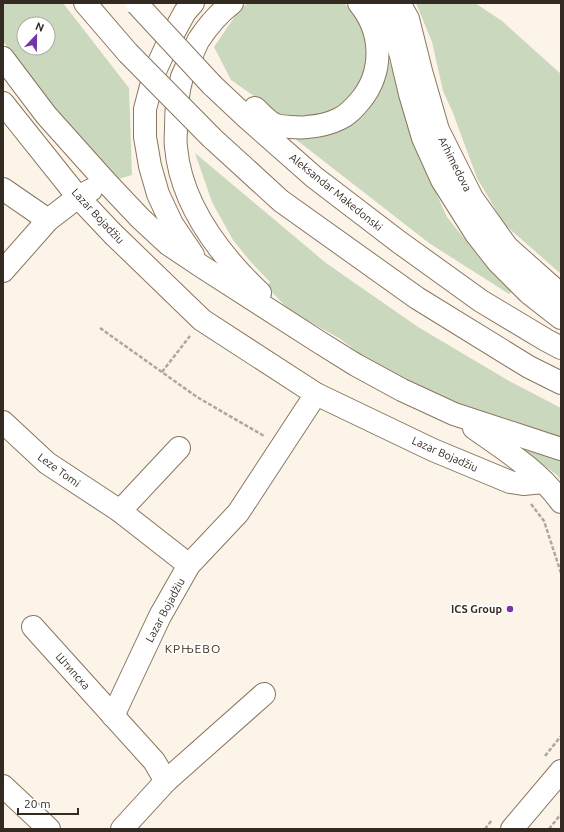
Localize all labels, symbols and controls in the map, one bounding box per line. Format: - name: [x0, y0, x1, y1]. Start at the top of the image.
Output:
- north arrow: [16, 16, 56, 56]
- text: N: [34, 20, 46, 34]
- street label: Arhimedova: [436, 135, 474, 193]
- street label: Aleksandar Makedonski: [287, 151, 385, 233]
- street label: Lazar Bojadžiu: [69, 186, 127, 246]
- street label: Lazar Bojadžiu: [410, 434, 480, 474]
- street label: Leze Tomi: [35, 451, 83, 489]
- street label: Lazar Bojadžiu: [143, 576, 187, 644]
- place label: ICS Group: [451, 603, 502, 615]
- marker: ICS Group: [505, 604, 515, 614]
- district label: КРЊЕВО: [165, 642, 221, 655]
- street label: Штипска: [54, 650, 92, 692]
- scale bar: [18, 790, 78, 816]
- text: 20 m: [24, 797, 51, 810]

